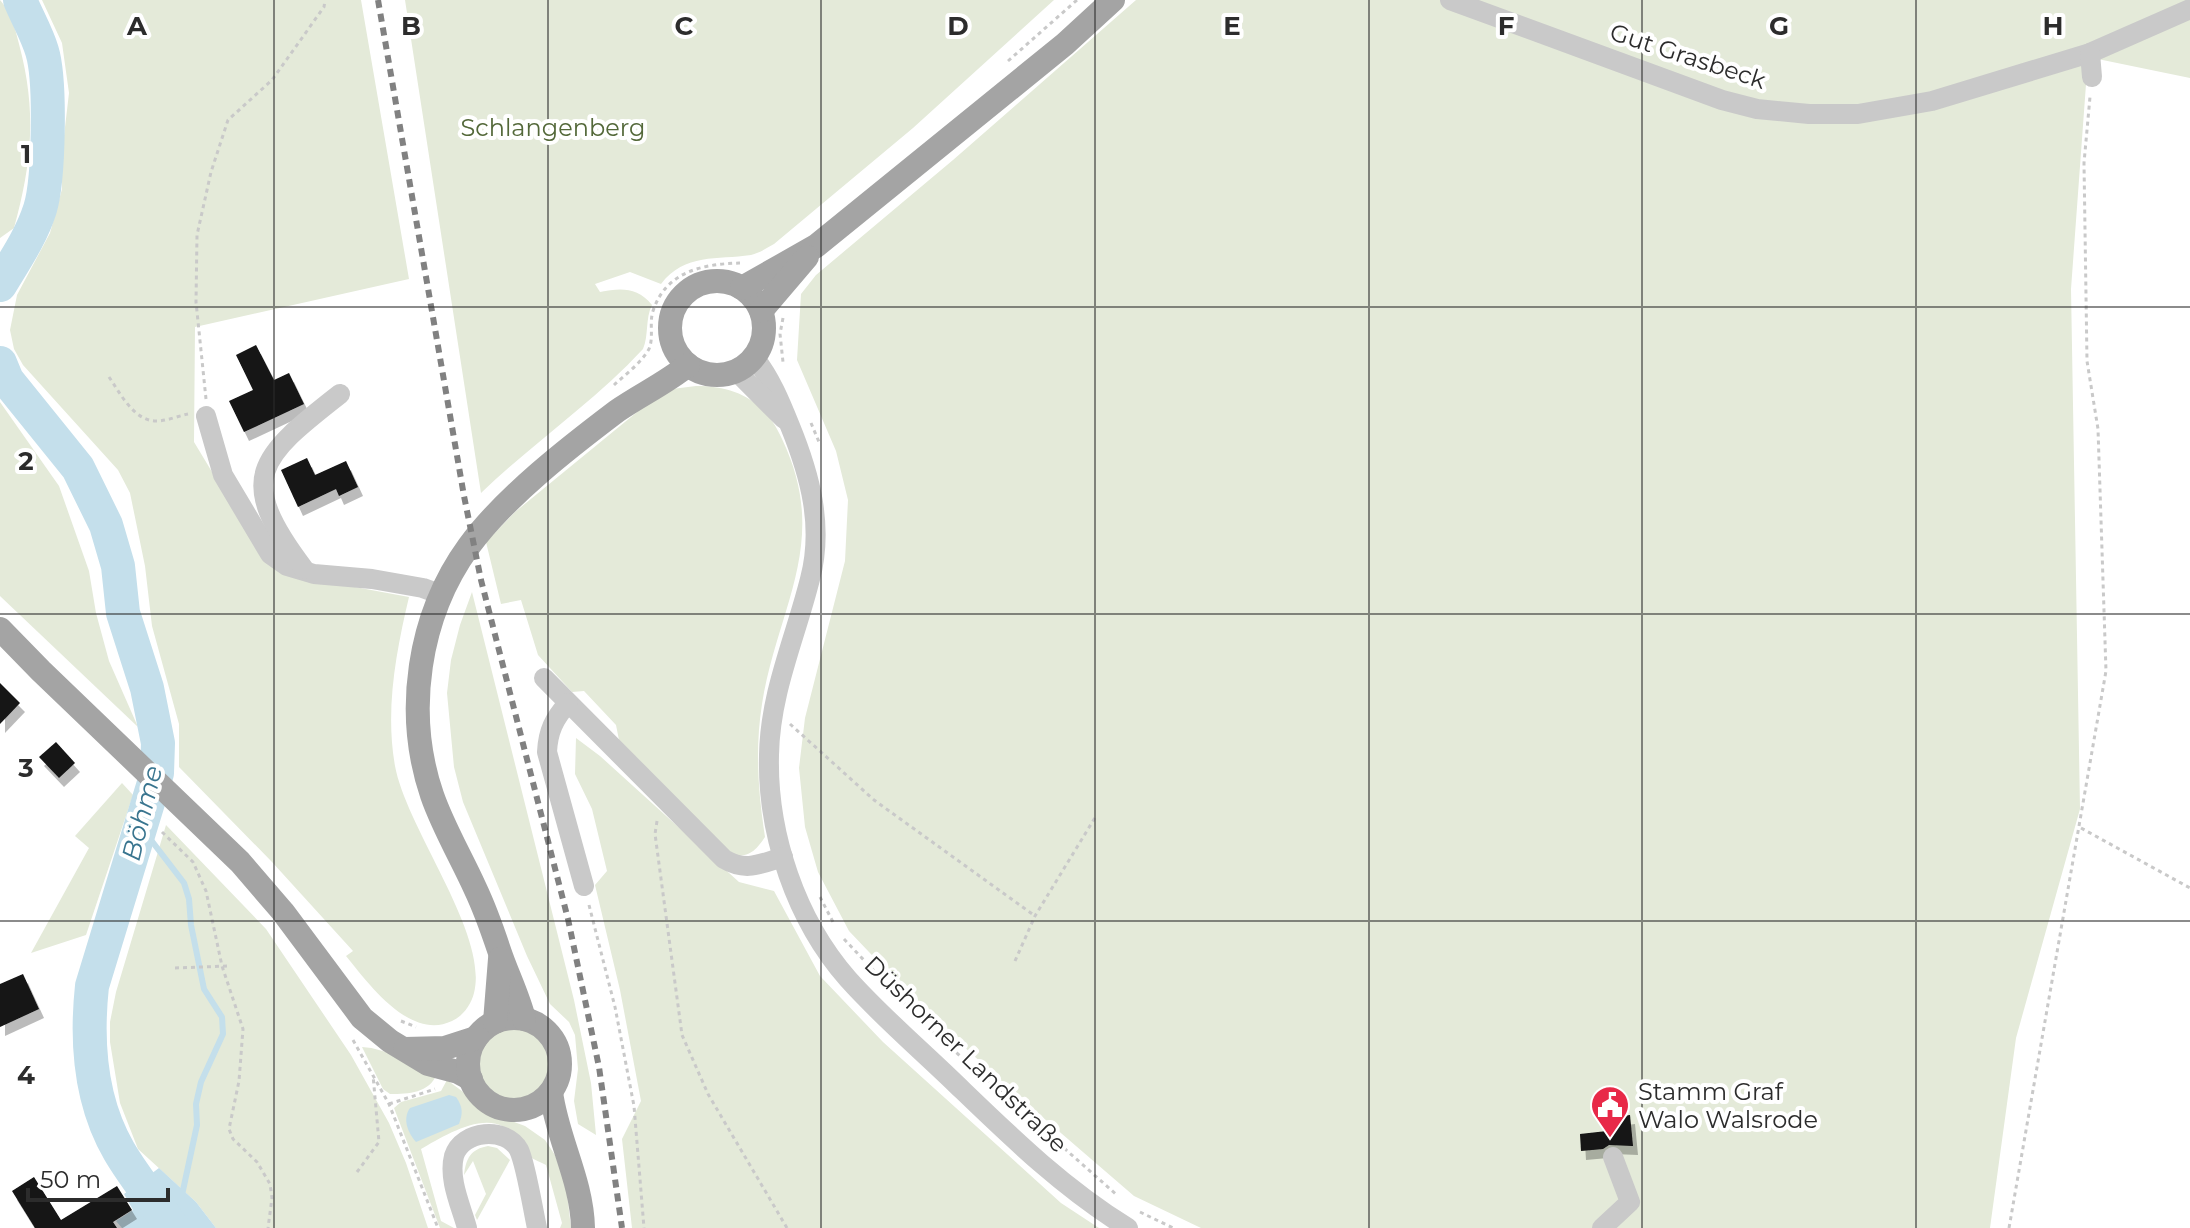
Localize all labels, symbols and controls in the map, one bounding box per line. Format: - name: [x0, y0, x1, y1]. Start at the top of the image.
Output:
- text: A: [126, 10, 148, 42]
- text: B: [401, 10, 421, 42]
- text: C: [675, 10, 694, 42]
- text: D: [947, 10, 969, 42]
- text: E: [1223, 10, 1241, 42]
- text: F: [1498, 10, 1514, 42]
- text: G: [1769, 10, 1789, 42]
- text: H: [2042, 10, 2064, 42]
- street label: Gut Grasbeck: [1606, 17, 1770, 95]
- park label: Schlangenberg: [461, 113, 645, 142]
- text: 1: [21, 138, 31, 170]
- text: 2: [18, 445, 34, 477]
- text: 3: [17, 752, 34, 784]
- water label: Böhme: [115, 762, 169, 864]
- street label: Düshorner Landstraße: [859, 950, 1073, 1158]
- text: 4: [17, 1059, 35, 1091]
- place label: Stamm Graf Walo Walsrode: [1638, 1077, 1818, 1134]
- public building icon: Stamm Graf Walo Walsrode: [1589, 1084, 1631, 1139]
- scale bar: [28, 1152, 168, 1202]
- text: 50 m: [40, 1165, 101, 1194]

